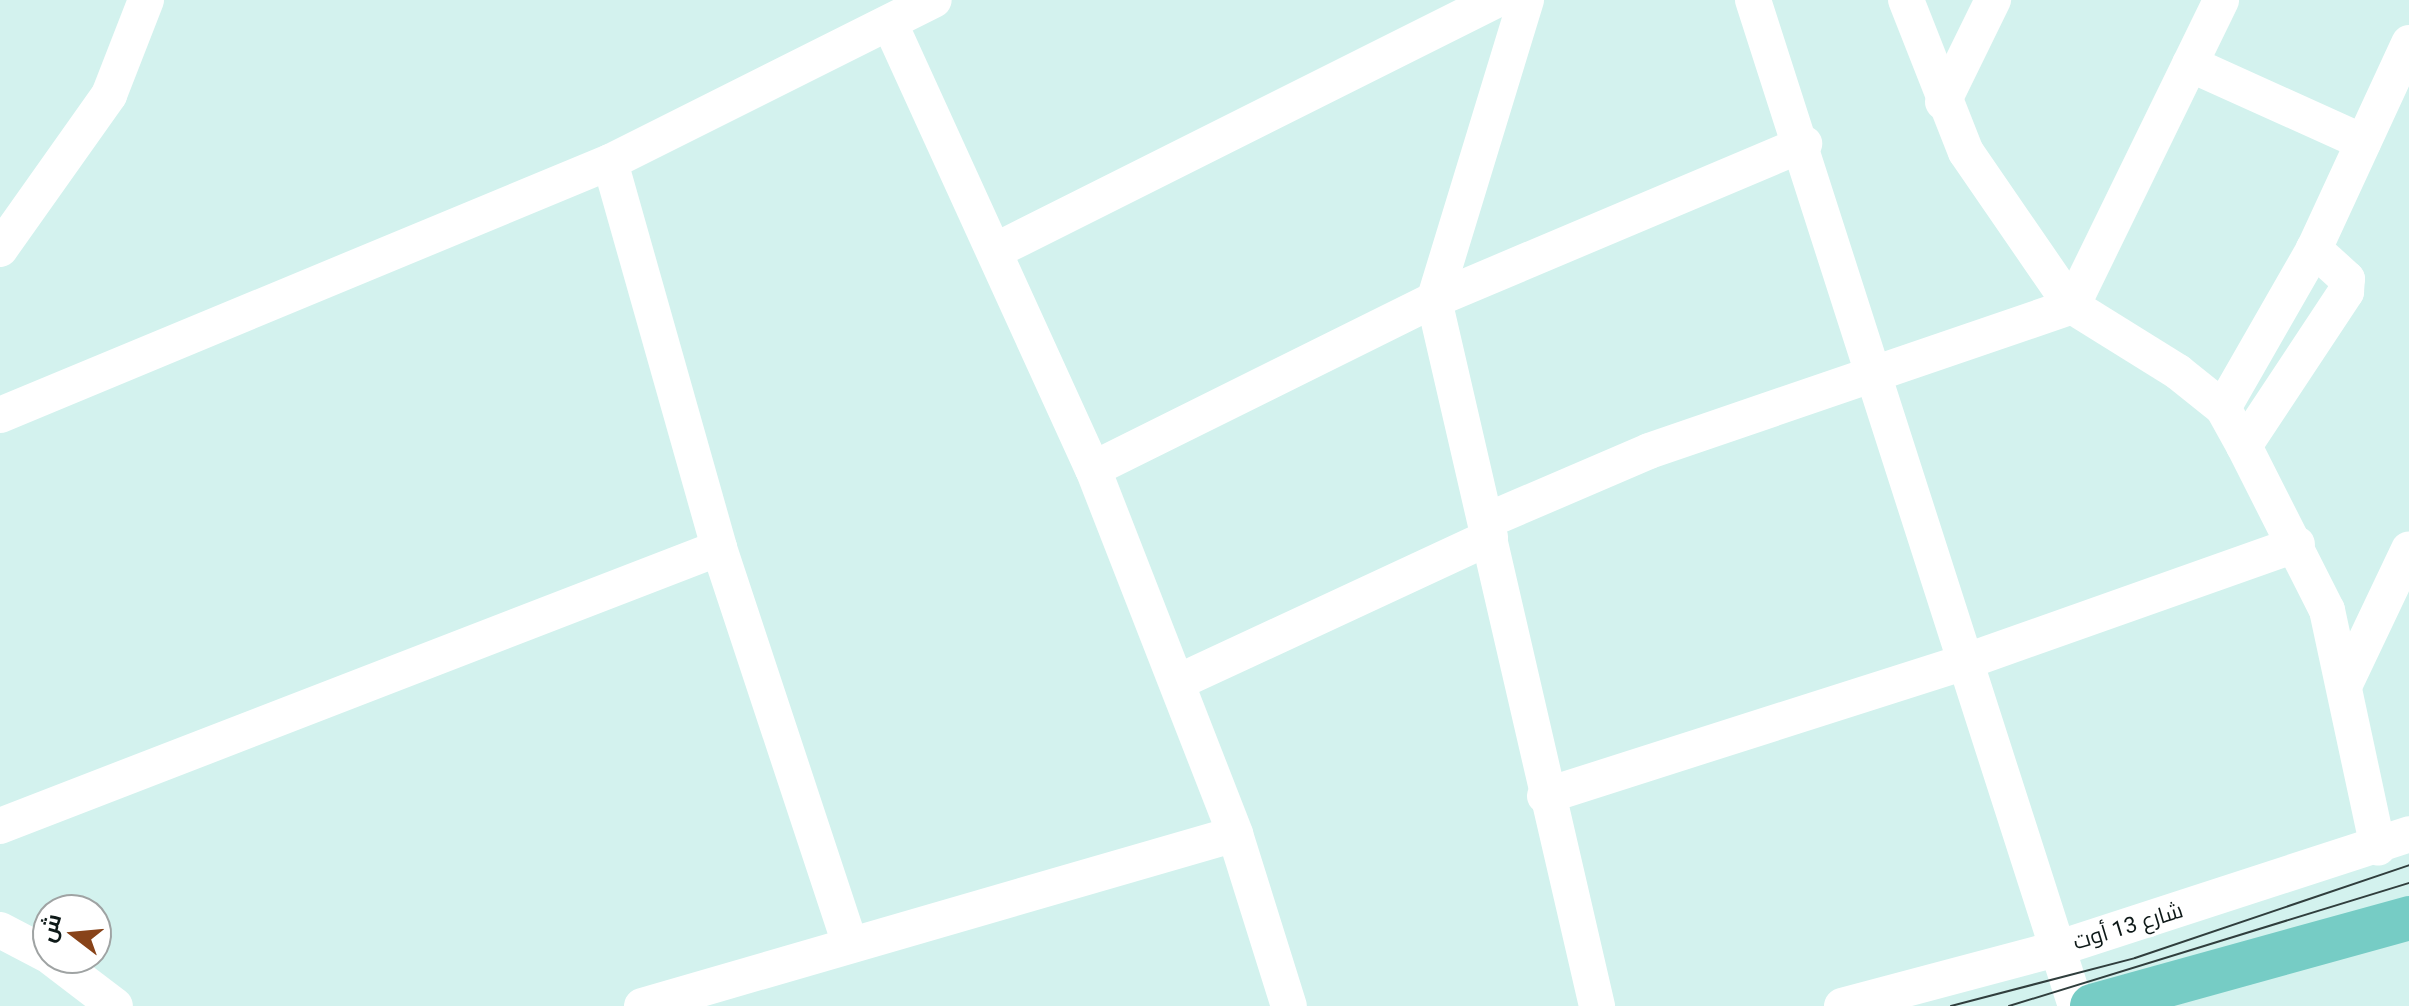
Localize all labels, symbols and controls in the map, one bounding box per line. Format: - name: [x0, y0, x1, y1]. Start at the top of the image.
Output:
- north arrow: [32, 894, 112, 974]
- street label: شارع 13 أوت: [2070, 897, 2186, 955]
- text: ش: [34, 911, 66, 945]

